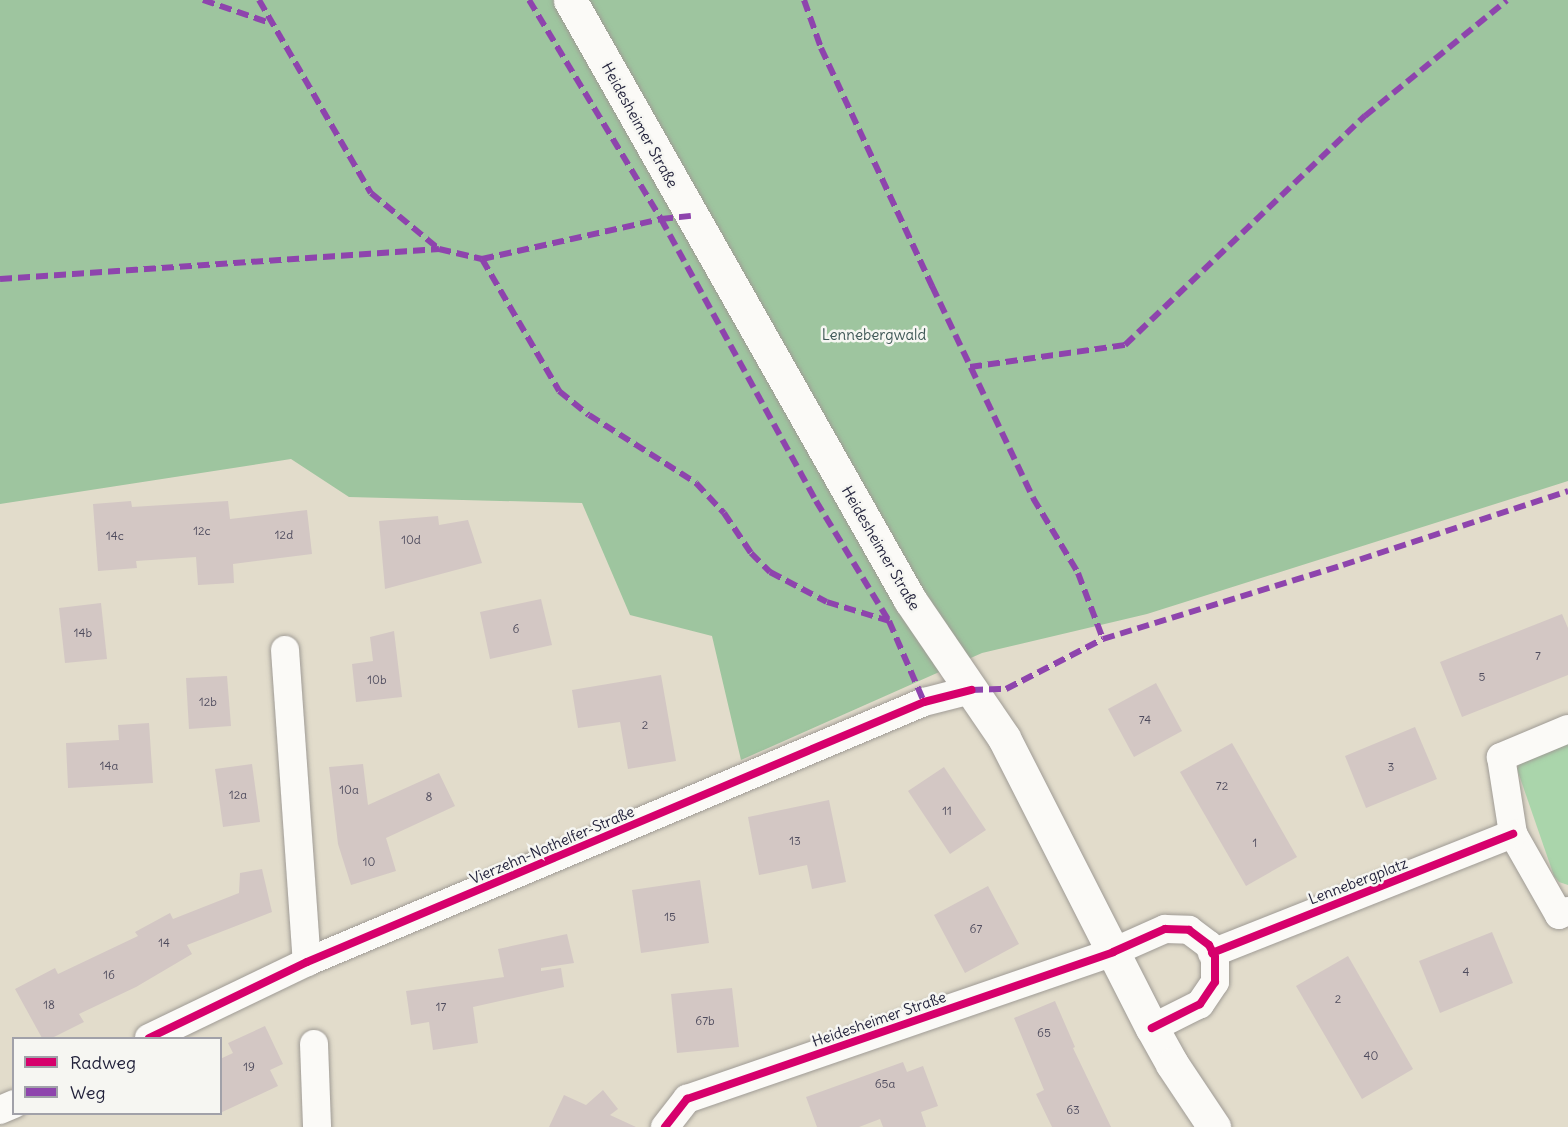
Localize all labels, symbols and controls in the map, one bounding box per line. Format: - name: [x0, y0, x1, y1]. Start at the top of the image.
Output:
- street label: Heidesheimer Straße: [598, 59, 682, 191]
- park label: Lennebergwald: [822, 326, 926, 344]
- street label: Heidesheimer Straße: [838, 483, 924, 613]
- house number: 12c: [193, 524, 211, 538]
- house number: 12d: [275, 528, 293, 542]
- house number: 14c: [106, 529, 124, 543]
- house number: 10d: [401, 533, 421, 547]
- house number: 6: [513, 622, 519, 636]
- house number: 14b: [74, 626, 92, 640]
- house number: 7: [1535, 649, 1541, 663]
- house number: 5: [1479, 670, 1485, 684]
- house number: 10b: [367, 673, 387, 687]
- house number: 12b: [199, 695, 217, 709]
- house number: 74: [1139, 713, 1151, 727]
- house number: 2: [642, 718, 648, 732]
- house number: 14a: [100, 759, 118, 773]
- house number: 3: [1388, 760, 1394, 774]
- house number: 72: [1216, 779, 1228, 793]
- house number: 10a: [339, 783, 359, 797]
- house number: 12a: [229, 788, 247, 802]
- house number: 8: [426, 790, 432, 804]
- street label: Vierzehn-Nothelfer-Straße: [467, 802, 637, 888]
- house number: 11: [942, 804, 952, 818]
- house number: 13: [789, 834, 801, 848]
- house number: 1: [1253, 836, 1257, 850]
- street label: Lennebergplatz: [1306, 854, 1410, 908]
- house number: 10: [363, 855, 375, 869]
- house number: 15: [664, 910, 676, 924]
- house number: 67: [970, 922, 982, 936]
- house number: 14: [158, 936, 170, 950]
- house number: 4: [1463, 965, 1469, 979]
- house number: 16: [103, 968, 115, 982]
- street label: Heidesheimer Straße: [810, 988, 948, 1050]
- house number: 2: [1335, 992, 1341, 1006]
- house number: 18: [43, 998, 55, 1012]
- house number: 17: [436, 1000, 446, 1014]
- house number: 67b: [695, 1014, 715, 1028]
- house number: 65: [1037, 1026, 1051, 1040]
- legend: [12, 1037, 222, 1115]
- house number: 40: [1364, 1049, 1378, 1063]
- text: Radweg: [70, 1051, 136, 1074]
- house number: 19: [243, 1060, 255, 1074]
- house number: 65a: [875, 1077, 895, 1091]
- text: Weg: [70, 1081, 105, 1104]
- house number: 63: [1066, 1103, 1080, 1117]

